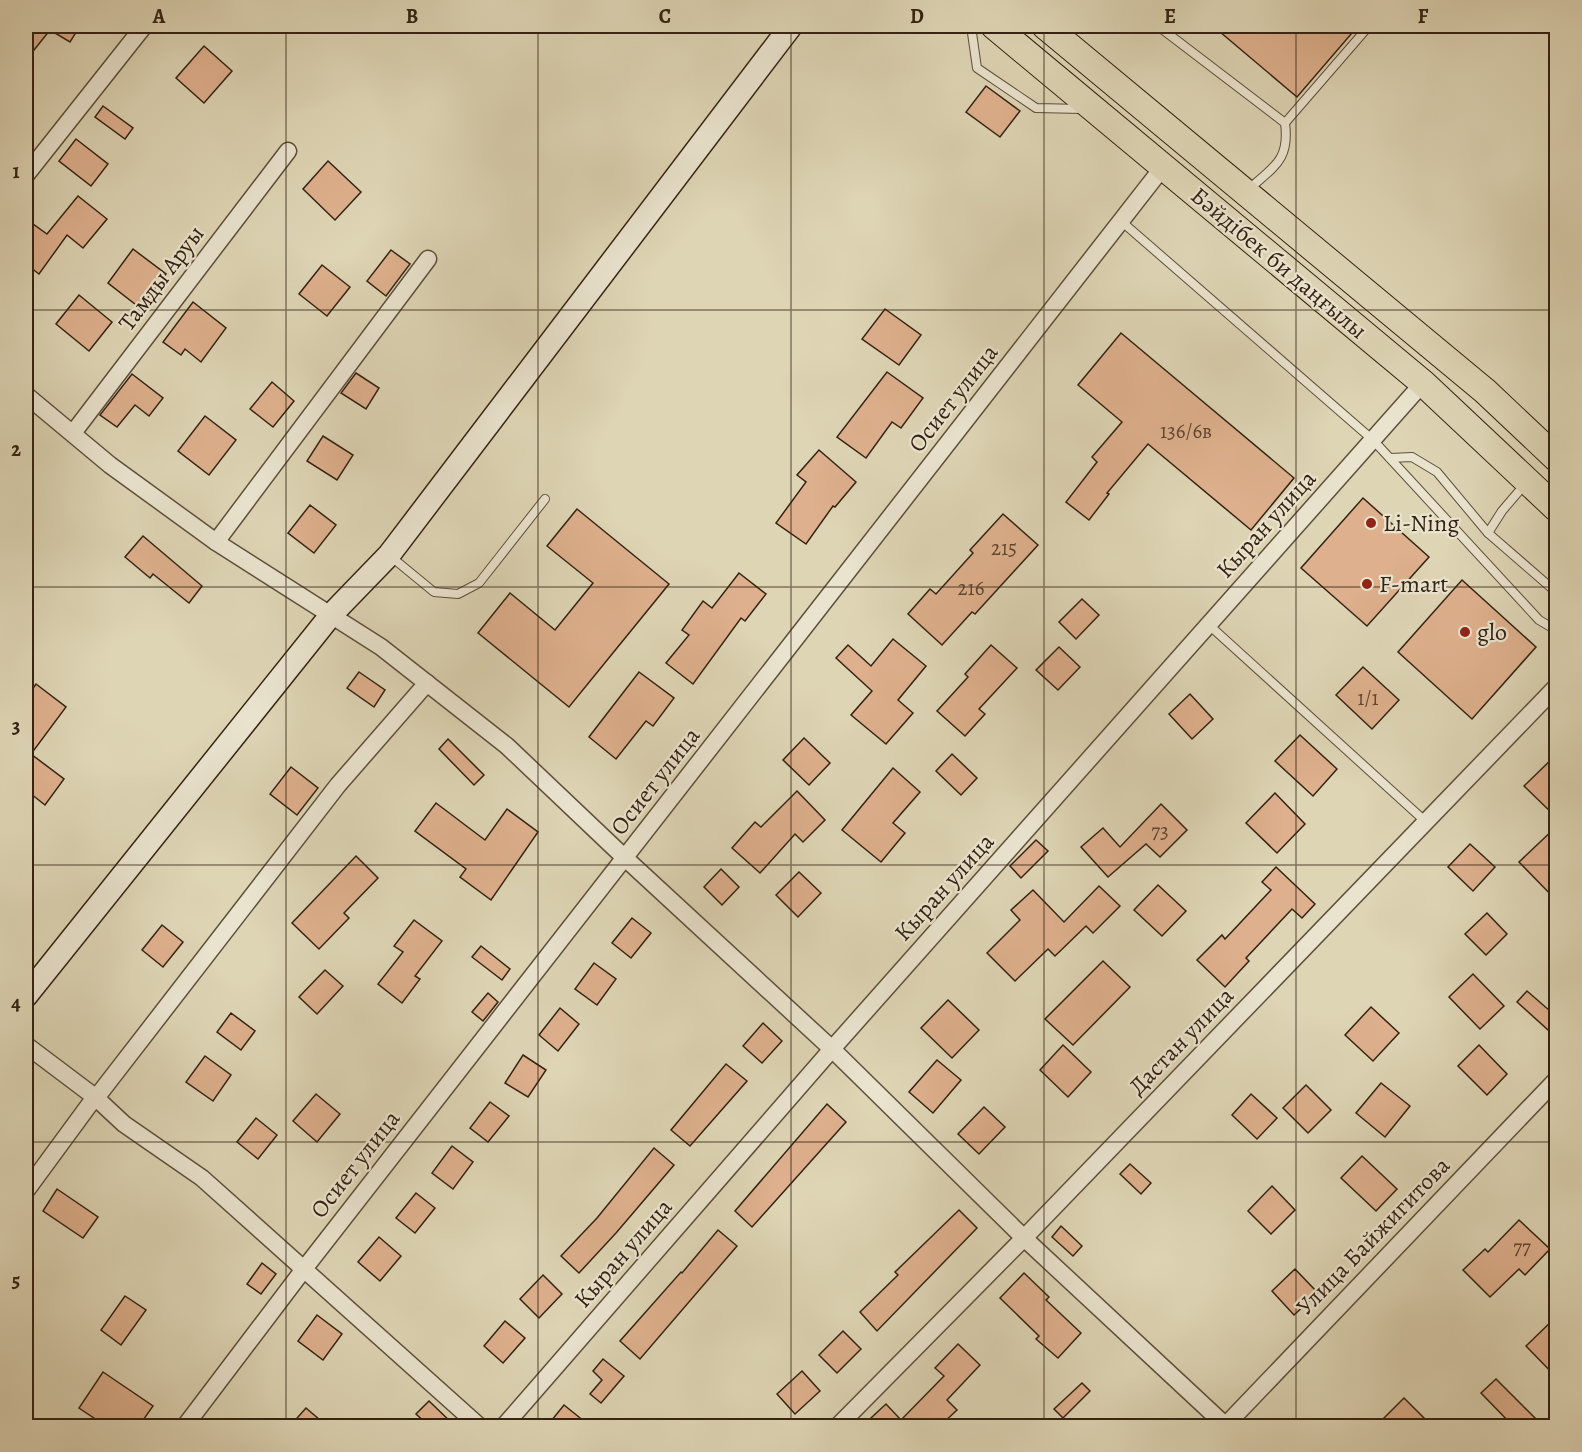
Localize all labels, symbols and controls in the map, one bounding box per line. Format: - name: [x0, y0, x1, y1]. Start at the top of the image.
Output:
- text: A: [152, 3, 166, 30]
- text: B: [406, 3, 418, 30]
- text: C: [659, 3, 671, 30]
- text: D: [910, 3, 924, 30]
- text: E: [1164, 3, 1176, 30]
- text: F: [1418, 3, 1429, 30]
- text: 1: [12, 158, 20, 185]
- street label: Бәйдібек би даңғылы: [1184, 180, 1374, 346]
- street label: Тамды Аруы: [111, 219, 211, 337]
- street label: Осиет улица: [901, 337, 1005, 459]
- house number: 136/6в: [1160, 417, 1212, 445]
- text: 2: [11, 436, 21, 463]
- street label: Кыран улица: [1209, 463, 1323, 585]
- place label: Li-Ning: [1383, 507, 1459, 539]
- marker: Li-Ning: [1364, 516, 1378, 530]
- house number: 215: [991, 534, 1017, 562]
- place label: F-mart: [1379, 568, 1448, 600]
- house number: 216: [958, 574, 985, 602]
- marker: F-mart: [1360, 577, 1374, 591]
- place label: glo: [1477, 616, 1507, 648]
- marker: glo: [1458, 625, 1472, 639]
- house number: 1/1: [1357, 684, 1379, 712]
- text: 3: [12, 713, 20, 740]
- street label: Осиет улица: [603, 720, 707, 842]
- house number: 73: [1151, 817, 1169, 845]
- street label: Кыран улица: [887, 826, 1001, 948]
- street label: Дастан улица: [1121, 980, 1241, 1102]
- text: 4: [11, 990, 21, 1017]
- street label: Осиет улица: [303, 1103, 407, 1225]
- street label: Улица Байжигитова: [1289, 1150, 1457, 1322]
- street label: Кыран улица: [567, 1192, 679, 1314]
- house number: 77: [1513, 1233, 1531, 1261]
- text: 5: [12, 1267, 20, 1294]

